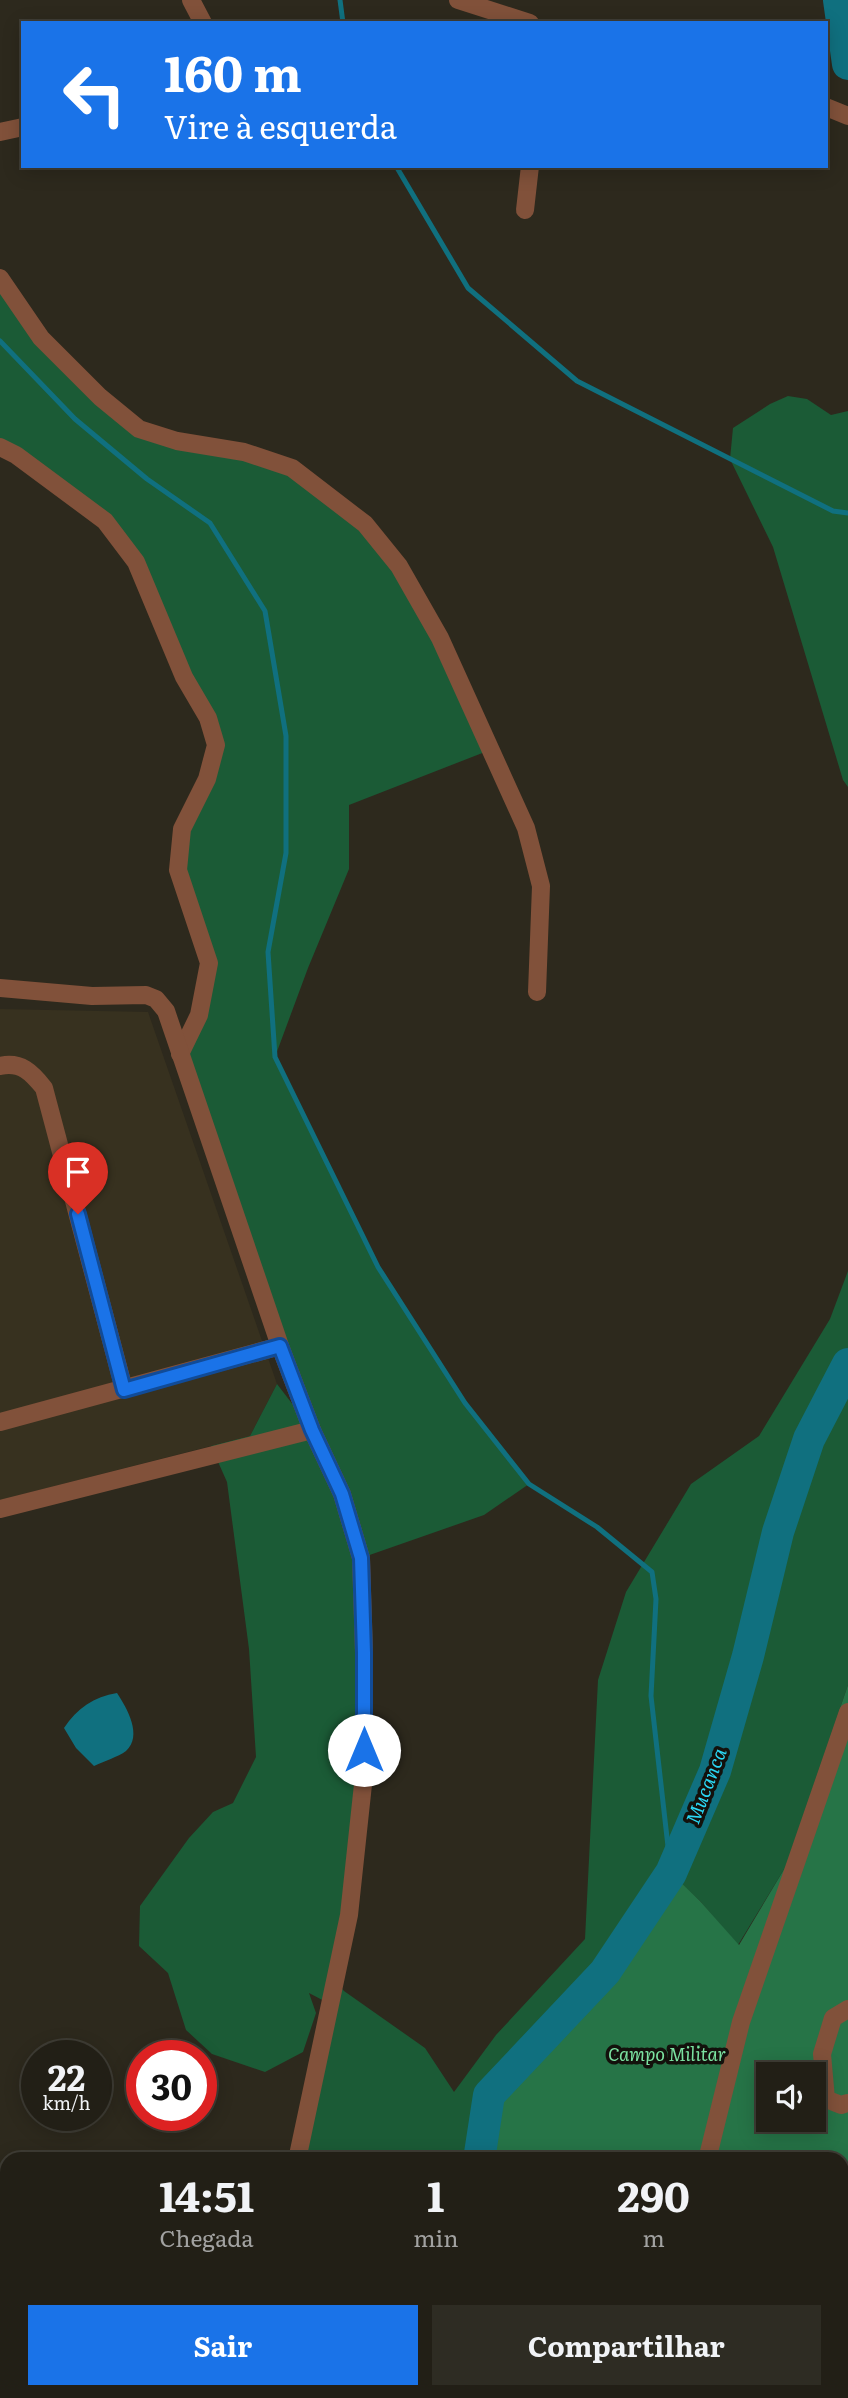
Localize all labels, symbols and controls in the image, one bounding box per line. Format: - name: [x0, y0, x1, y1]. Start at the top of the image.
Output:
- text: 160 m: [164, 34, 302, 107]
- icon: left: [49, 49, 140, 140]
- text: Vire à esquerda: [164, 101, 397, 149]
- pin: [48, 1142, 108, 1214]
- icon: arrive: [59, 1153, 97, 1191]
- position arrow: [327, 1713, 401, 1787]
- water label: Mucanca: [678, 1743, 732, 1828]
- speed limit sign: 30: [126, 2040, 217, 2131]
- park label: Campo Militar: [608, 2040, 726, 2067]
- text: 22: [48, 2050, 85, 2102]
- map controls: [756, 2062, 826, 2132]
- button: sound: [756, 2062, 826, 2132]
- text: km/h: [43, 2089, 90, 2116]
- text: 14:51: [159, 2163, 254, 2225]
- text: 1: [427, 2163, 444, 2225]
- text: 290: [617, 2163, 690, 2225]
- text: Chegada: [159, 2220, 254, 2254]
- text: min: [413, 2220, 458, 2254]
- text: m: [643, 2220, 665, 2254]
- button: Sair: [28, 2305, 418, 2385]
- button: Compartilhar: [432, 2305, 821, 2385]

